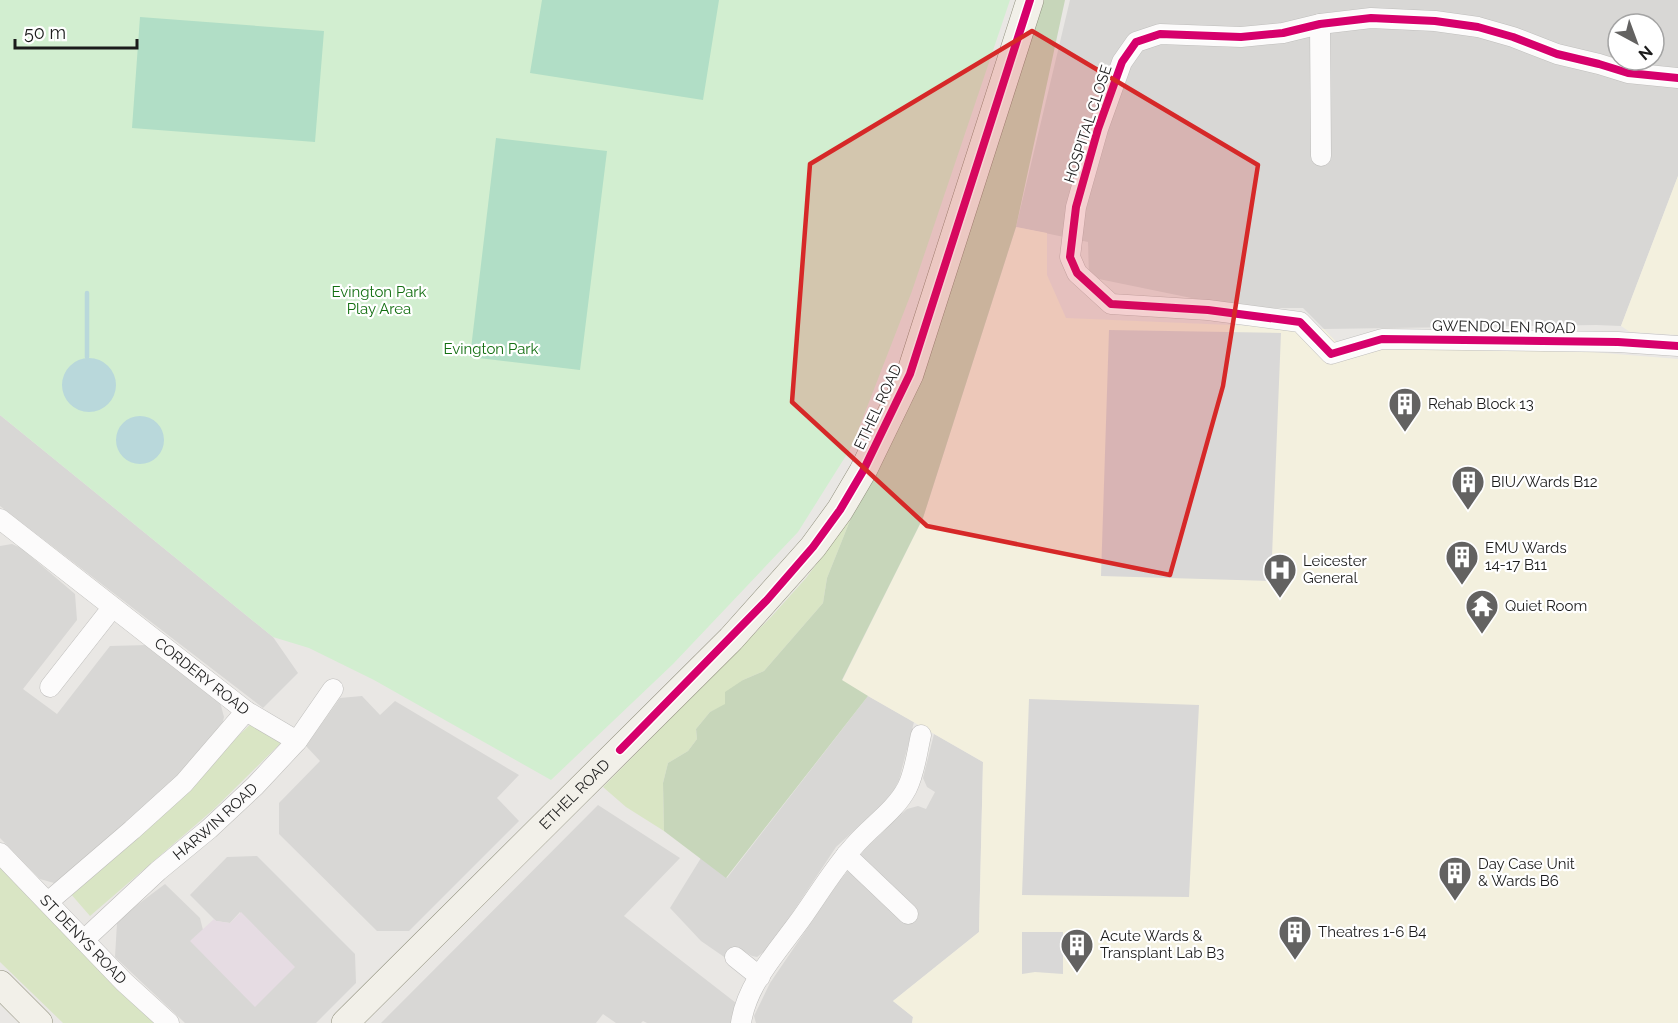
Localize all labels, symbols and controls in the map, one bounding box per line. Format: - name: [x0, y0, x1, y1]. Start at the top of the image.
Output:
- scale bar: [15, 12, 136, 50]
- north arrow: [1606, 12, 1666, 72]
- text: 50 m: [24, 22, 66, 43]
- text: N: [1635, 42, 1656, 64]
- street label: HOSPITAL CLOSE: [1060, 63, 1116, 185]
- park label: Evington Park Play Area: [331, 283, 427, 318]
- street label: GWENDOLEN ROAD: [1432, 317, 1576, 337]
- park label: Evington Park: [443, 340, 539, 358]
- street label: ETHEL ROAD: [850, 361, 906, 453]
- building icon: Rehab Block 13: [1387, 386, 1423, 433]
- place label: Rehab Block 13: [1428, 395, 1534, 413]
- building icon: BIU/Wards B12: [1450, 464, 1486, 511]
- place label: BIU/Wards B12: [1491, 473, 1598, 491]
- building icon: EMU Wards 14-17 B11: [1444, 539, 1480, 586]
- place label: EMU Wards 14-17 B11: [1485, 539, 1567, 574]
- hospital icon: Leicester General: [1262, 552, 1298, 599]
- place label: Leicester General: [1303, 552, 1368, 587]
- temple icon: Quiet Room: [1464, 588, 1500, 635]
- place label: Quiet Room: [1505, 597, 1587, 615]
- street label: CORDERY ROAD: [151, 634, 253, 719]
- street label: ETHEL ROAD: [536, 755, 614, 833]
- street label: HARWIN ROAD: [169, 779, 262, 864]
- building icon: Day Case Unit & Wards B6: [1437, 855, 1473, 902]
- place label: Day Case Unit & Wards B6: [1478, 855, 1575, 890]
- street label: ST DENYS ROAD: [36, 891, 130, 988]
- building icon: Theatres 1-6 B4: [1277, 914, 1313, 961]
- place label: Theatres 1-6 B4: [1318, 923, 1426, 941]
- building icon: Acute Wards & Transplant Lab B3: [1059, 927, 1095, 974]
- place label: Acute Wards & Transplant Lab B3: [1100, 927, 1224, 962]

